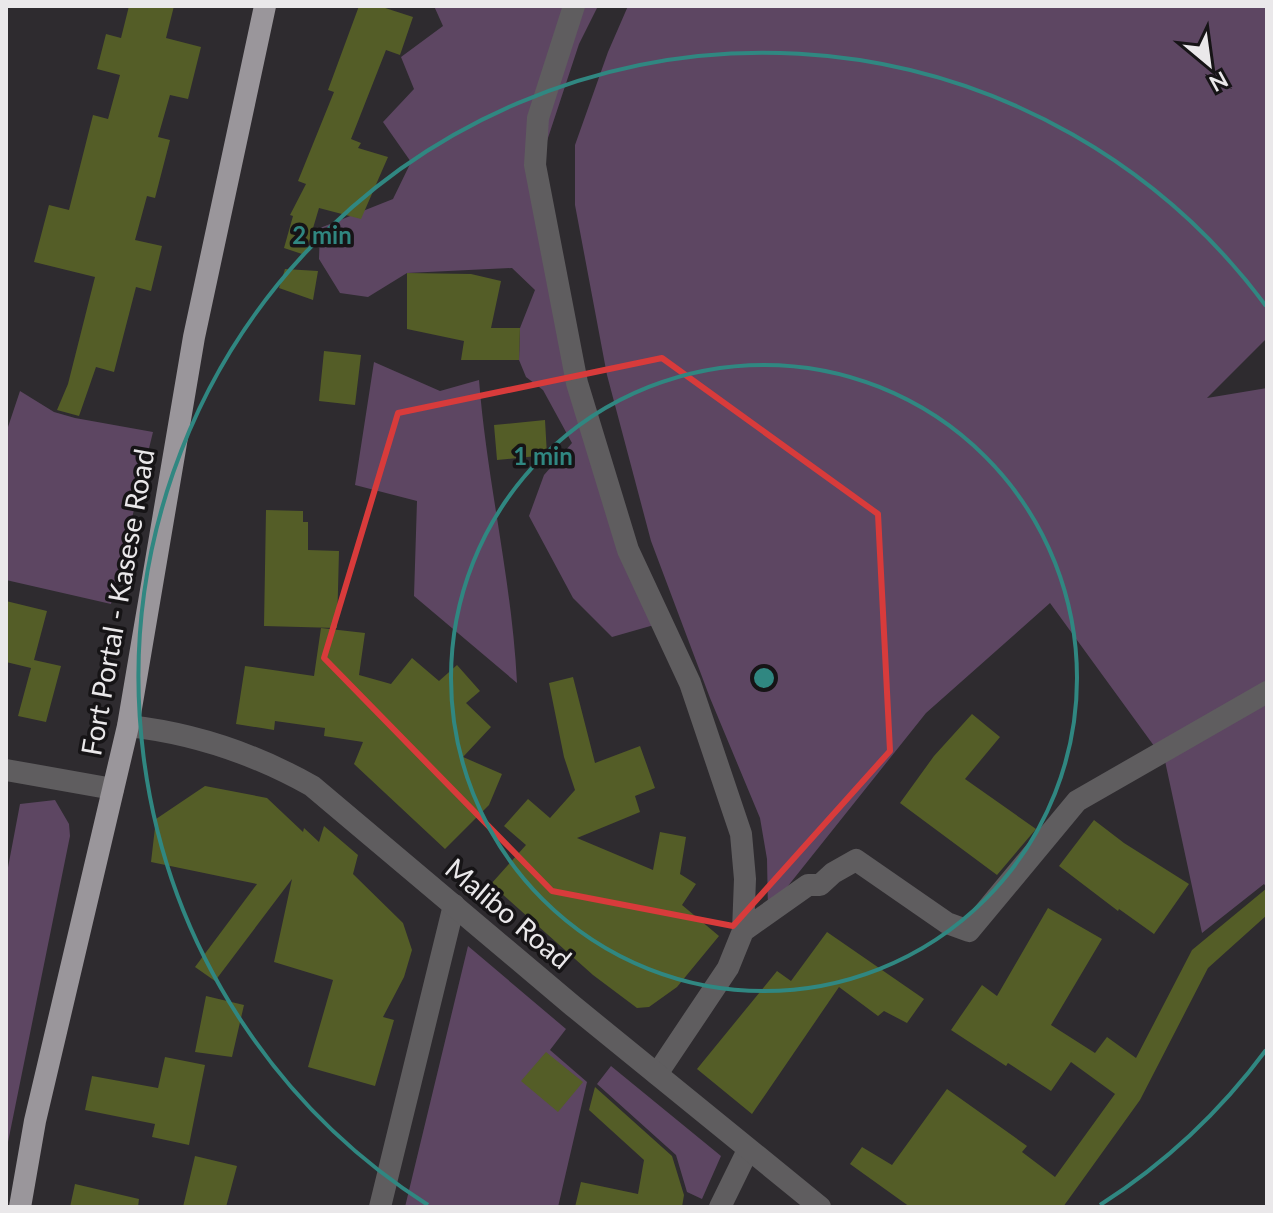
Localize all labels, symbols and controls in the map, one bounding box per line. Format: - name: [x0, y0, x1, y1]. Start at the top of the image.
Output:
- north arrow: [1169, 24, 1249, 104]
- text: N: [1205, 66, 1233, 98]
- text: 2 min: [292, 220, 352, 249]
- text: 1 min: [513, 441, 573, 470]
- street label: Fort Portal - Kasese Road: [73, 446, 161, 758]
- centre of rings: [750, 664, 778, 692]
- street label: Malibo Road: [439, 851, 579, 975]

